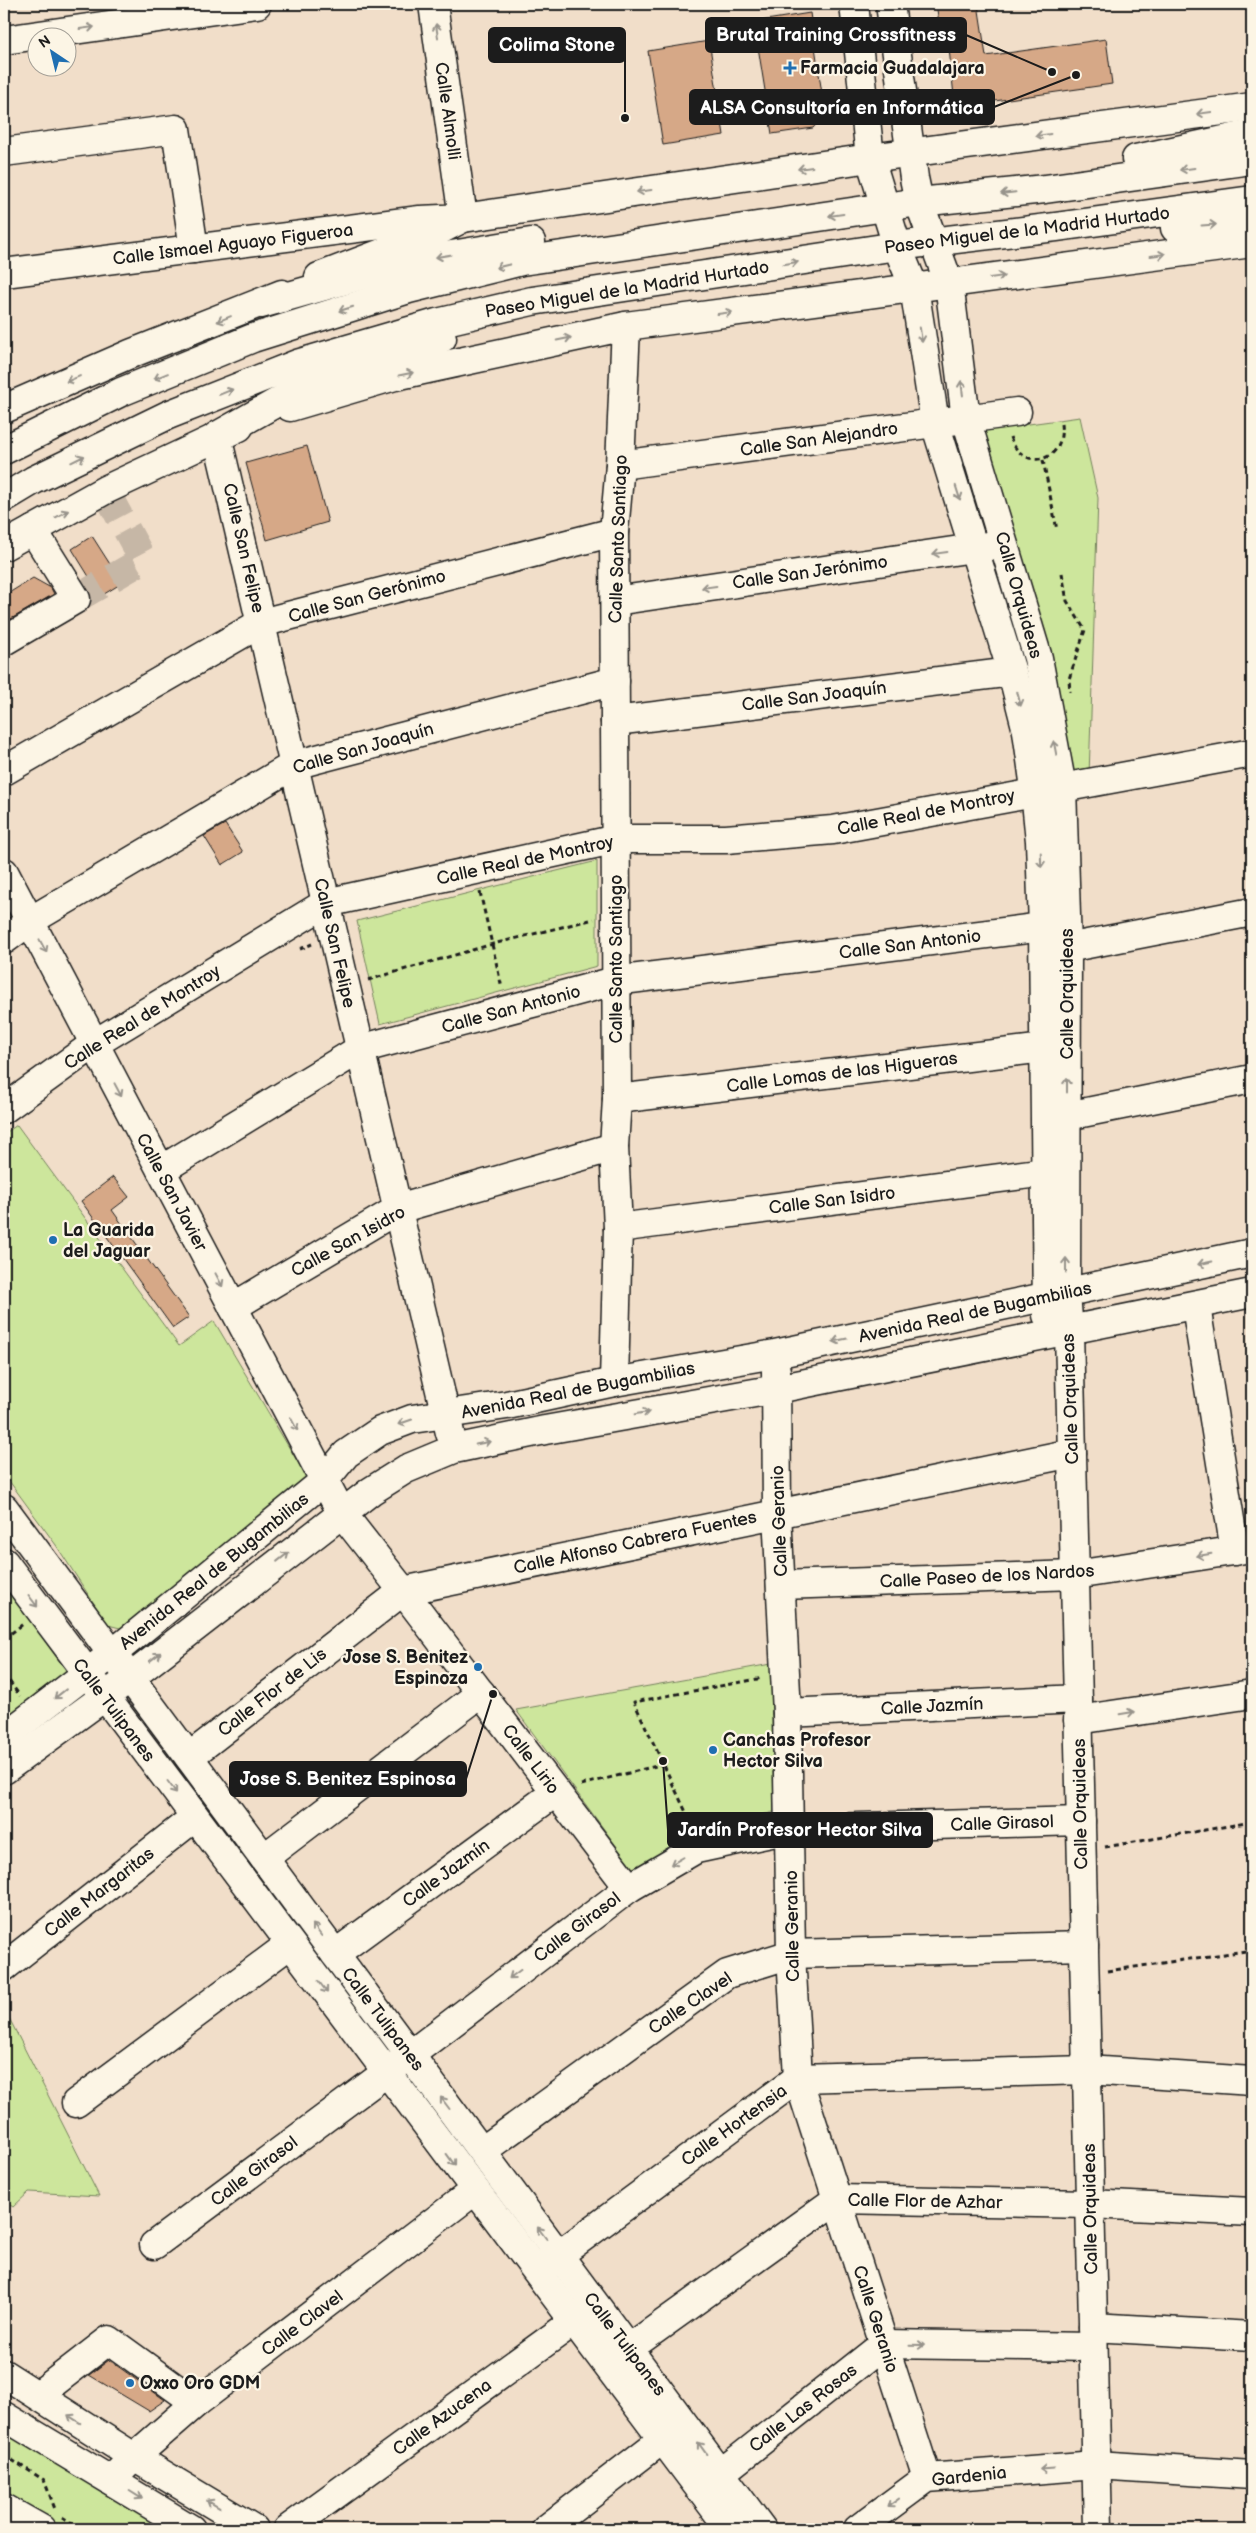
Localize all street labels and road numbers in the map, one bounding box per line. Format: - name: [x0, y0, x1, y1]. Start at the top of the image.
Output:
- street label: Calle Almolli: [430, 61, 465, 161]
- street label: Paseo Miguel de la Madrid Hurtado: [883, 203, 1171, 258]
- street label: Calle Ismael Aguayo Figueroa: [112, 219, 354, 270]
- street label: Paseo Miguel de la Madrid Hurtado: [483, 257, 771, 322]
- street label: Calle San Alejandro: [739, 418, 899, 461]
- street label: Calle Santo Santiago: [605, 454, 632, 624]
- street label: Calle San Felipe: [218, 481, 269, 615]
- street label: Calle Orquideas: [990, 529, 1047, 661]
- street label: Calle San Jerónimo: [731, 551, 889, 594]
- street label: Calle San Gerónimo: [286, 565, 448, 628]
- street label: Calle San Joaquín: [741, 677, 888, 716]
- street label: Calle San Joaquín: [290, 718, 436, 779]
- street label: Calle Real de Montroy: [835, 785, 1018, 840]
- street label: Calle Real de Montroy: [435, 831, 616, 890]
- street label: Calle Santo Santiago: [606, 875, 627, 1043]
- street label: Calle San Felipe: [309, 876, 360, 1010]
- street label: Calle San Antonio: [838, 925, 982, 964]
- street label: Calle Orquideas: [1057, 928, 1078, 1060]
- street label: Calle Real de Montroy: [60, 960, 225, 1074]
- street label: Calle San Antonio: [439, 981, 583, 1038]
- street label: Calle Lomas de las Higueras: [725, 1048, 959, 1097]
- street label: Calle San Javier: [132, 1130, 212, 1255]
- street label: Calle San Isidro: [767, 1182, 897, 1219]
- street label: Calle San Isidro: [287, 1201, 409, 1282]
- street label: Avenida Real de Bugambilias: [857, 1278, 1093, 1347]
- street label: Calle Orquideas: [1058, 1333, 1083, 1465]
- street label: Avenida Real de Bugambilias: [460, 1358, 697, 1423]
- street label: Calle Geranio: [767, 1465, 792, 1577]
- street label: Avenida Real de Bugambilias: [115, 1488, 313, 1654]
- street label: Calle Alfonso Cabrera Fuentes: [512, 1506, 759, 1579]
- street label: Calle Paseo de los Nardos: [879, 1560, 1095, 1593]
- street label: Calle Flor de Lis: [214, 1643, 331, 1741]
- street label: Calle Tulipanes: [68, 1654, 159, 1766]
- street label: Calle Jazmín: [880, 1693, 984, 1720]
- street label: Calle Lirio: [498, 1720, 564, 1798]
- street label: Calle Orquideas: [1069, 1738, 1092, 1870]
- street label: Calle Girasol: [950, 1811, 1054, 1836]
- street label: Calle Jazmín: [399, 1835, 494, 1912]
- street label: Calle Margaritas: [40, 1843, 159, 1942]
- street label: Calle Geranio: [781, 1870, 804, 1982]
- street label: Calle Girasol: [530, 1888, 625, 1967]
- street label: Calle Tulipanes: [337, 1963, 428, 2075]
- street label: Calle Clavel: [644, 1968, 736, 2039]
- street label: Calle Hortensia: [677, 2080, 791, 2171]
- street label: Calle Girasol: [207, 2132, 302, 2211]
- street label: Calle Orquideas: [1079, 2143, 1102, 2275]
- street label: Calle Flor de Azhar: [847, 2190, 1003, 2213]
- street label: Calle Geranio: [848, 2263, 903, 2375]
- street label: Calle Clavel: [257, 2286, 347, 2361]
- street label: Calle Tulipanes: [579, 2288, 670, 2400]
- street label: Calle Las Rosas: [745, 2360, 862, 2457]
- street label: Calle Azucena: [389, 2375, 496, 2460]
- street label: Gardenia: [930, 2462, 1008, 2491]

